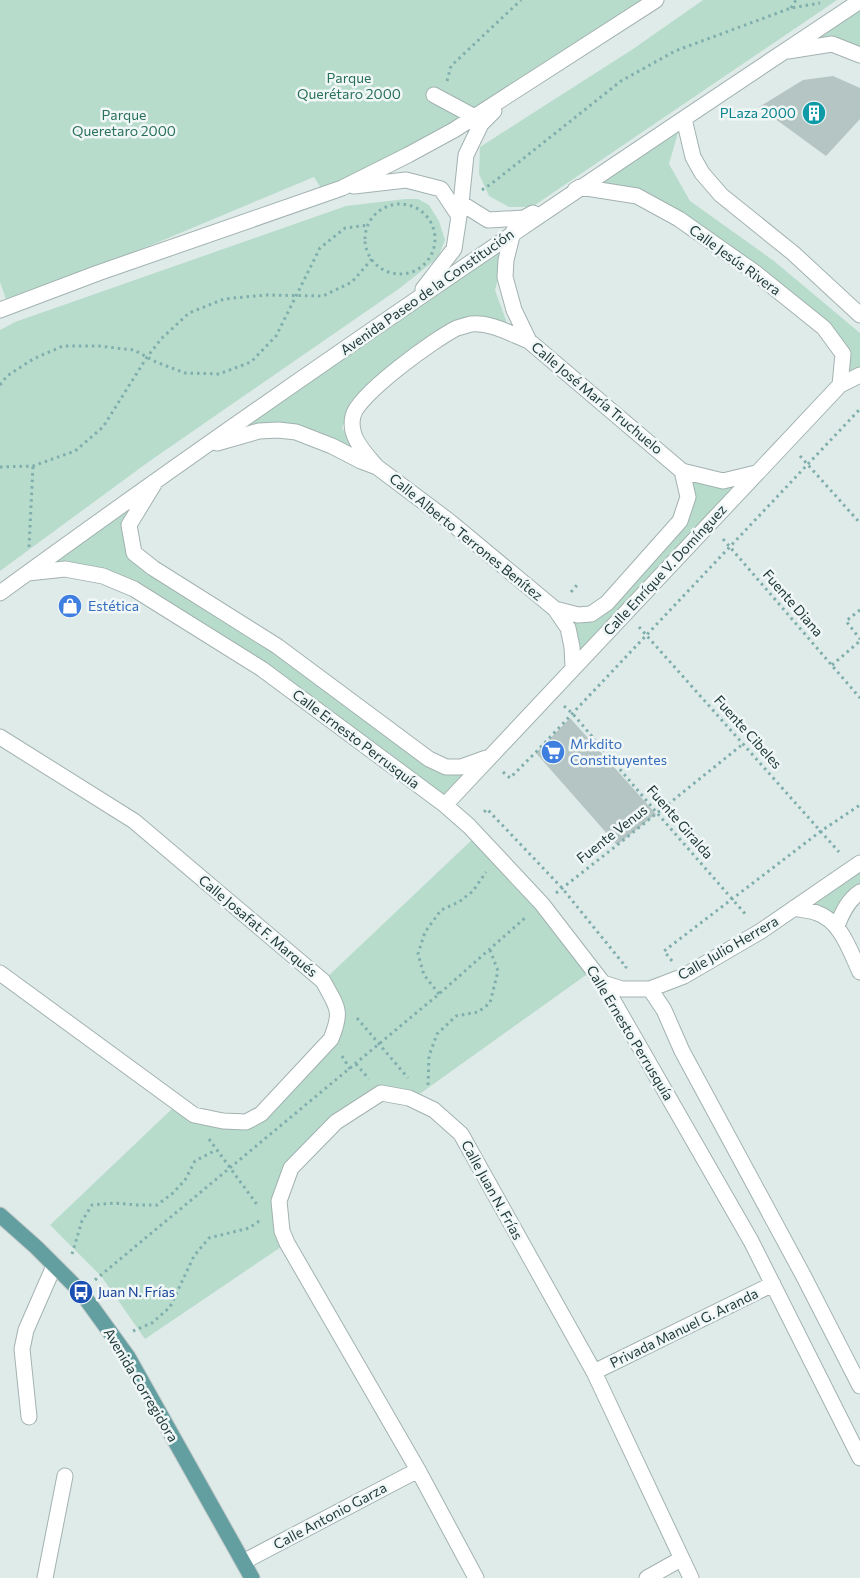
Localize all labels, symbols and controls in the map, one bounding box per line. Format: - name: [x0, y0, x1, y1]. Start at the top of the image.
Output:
- park label: Parque Querétaro 2000: [297, 69, 401, 102]
- building icon: PLaza 2000: [801, 100, 827, 126]
- place label: PLaza 2000: [720, 104, 796, 121]
- park label: Parque Queretaro 2000: [72, 106, 176, 139]
- street label: Calle Jesús Rivera: [686, 221, 784, 298]
- street label: Avenida Paseo de la Constitución: [337, 225, 517, 358]
- street label: Calle José María Truchuelo: [528, 338, 666, 457]
- street label: Calle Alberto Terrones Benítez: [386, 469, 546, 604]
- street label: Calle Enríque V. Domínguez: [600, 501, 730, 639]
- street label: Fuente Diana: [760, 566, 827, 640]
- shop icon: Estética: [57, 593, 83, 619]
- place label: Estética: [88, 597, 139, 614]
- street label: Calle Ernesto Perrusquía: [289, 685, 423, 792]
- street label: Fuente Cibeles: [711, 691, 786, 772]
- place label: Mrkdito Constituyentes: [570, 735, 667, 768]
- supermarket icon: Mrkdito Constituyentes: [540, 739, 566, 765]
- street label: Fuente Giralda: [644, 781, 717, 862]
- street label: Fuente Venus: [573, 801, 650, 866]
- street label: Calle Josafat F. Marqués: [196, 871, 321, 980]
- street label: Calle Julio Herrera: [674, 912, 781, 983]
- street label: Calle Ernesto Perrusquía: [583, 962, 678, 1103]
- street label: Calle Juan N. Frías: [458, 1137, 527, 1243]
- bus stop icon: Juan N. Frías: [68, 1279, 94, 1305]
- place label: Juan N. Frías: [98, 1283, 175, 1300]
- street label: Privada Manuel G. Aranda: [607, 1284, 761, 1371]
- street label: Avenida Corregidora: [101, 1325, 182, 1445]
- street label: Calle Antonio Garza: [270, 1478, 389, 1553]

